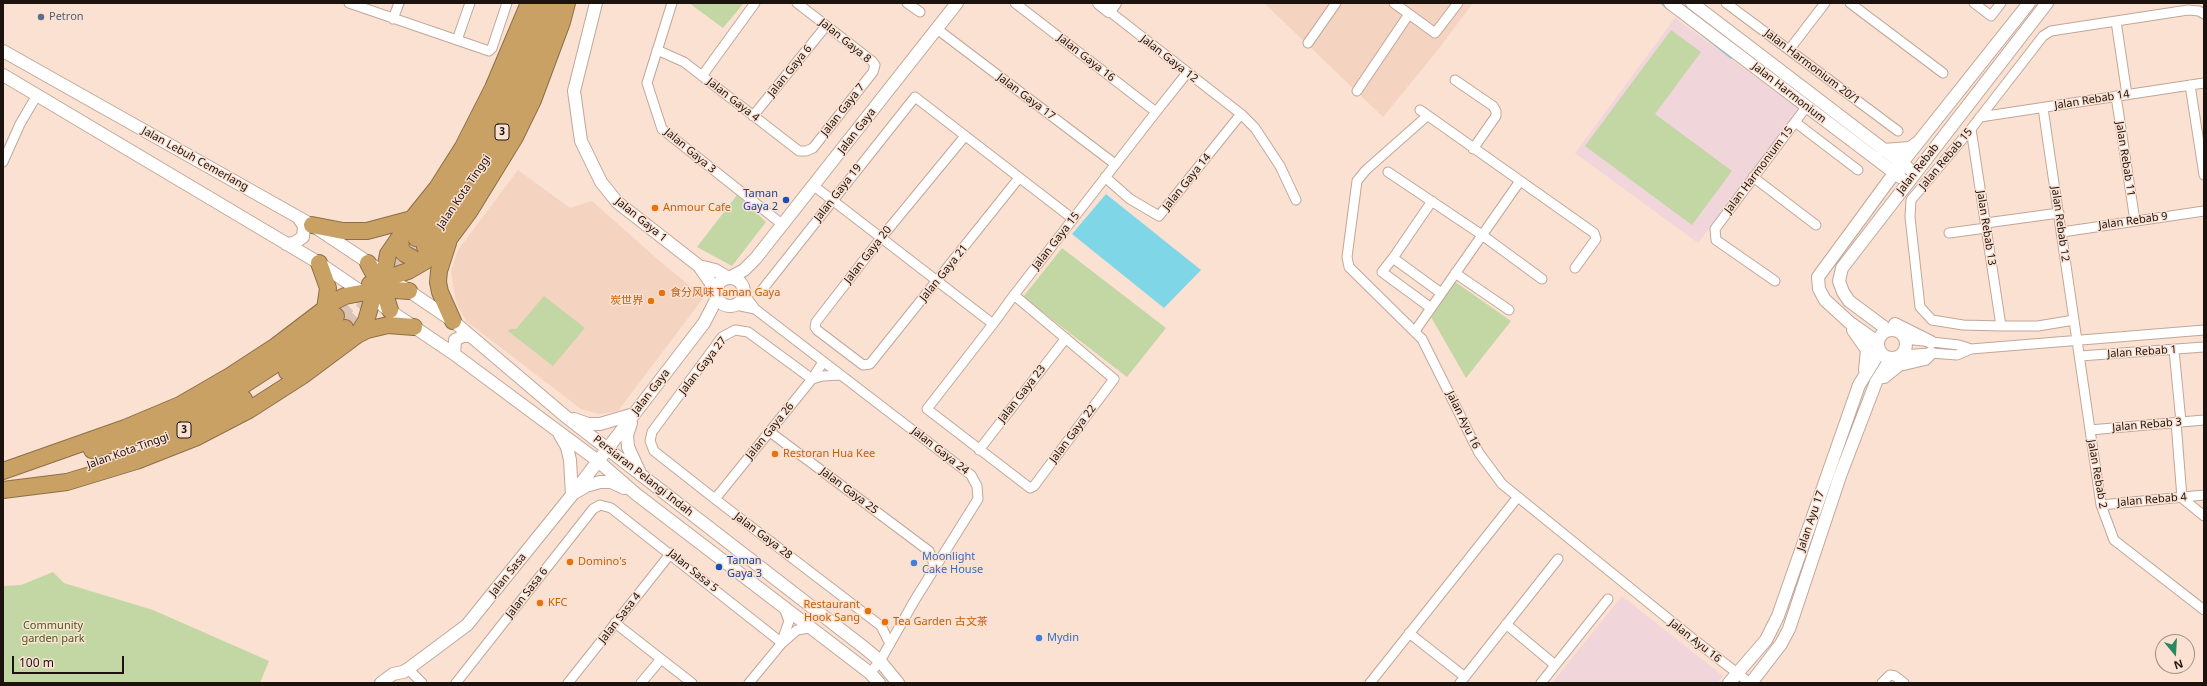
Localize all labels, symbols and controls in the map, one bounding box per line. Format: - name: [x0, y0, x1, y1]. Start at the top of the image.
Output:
- place label: Petron: [49, 10, 84, 24]
- marker: Petron: [36, 12, 46, 22]
- street label: Jalan Gaya 8: [816, 16, 874, 66]
- street label: Jalan Harmonium 20/1: [1762, 27, 1862, 107]
- street label: Jalan Gaya 16: [1055, 31, 1117, 85]
- street label: Jalan Gaya 12: [1138, 32, 1200, 86]
- street label: Jalan Gaya 6: [765, 42, 815, 100]
- street label: Jalan Harmonium: [1749, 60, 1829, 126]
- street label: Jalan Gaya 17: [994, 71, 1058, 123]
- street label: Jalan Gaya 4: [704, 75, 762, 125]
- street label: Jalan Gaya 7: [818, 81, 868, 139]
- street label: Jalan Rebab 14: [2053, 88, 2131, 112]
- street label: Jalan Gaya: [835, 106, 879, 156]
- street label: Jalan Rebab 11: [2113, 120, 2137, 198]
- street label: Jalan Lebuh Cemerlang: [139, 124, 251, 194]
- road number: 3: [495, 124, 509, 140]
- street label: Jalan Harmonium 15: [1722, 124, 1796, 216]
- street label: Jalan Gaya 3: [662, 126, 718, 176]
- street label: Jalan Rebab 15: [1917, 126, 1975, 192]
- street label: Jalan Rebab: [1894, 141, 1942, 197]
- street label: Jalan Gaya 14: [1160, 151, 1214, 213]
- street label: Jalan Kota Tinggi: [434, 152, 494, 232]
- street label: Jalan Gaya 19: [811, 162, 865, 224]
- street label: Jalan Rebab 12: [2048, 185, 2072, 263]
- place label: Taman Gaya 2: [743, 187, 778, 213]
- street label: Jalan Rebab 13: [1974, 189, 1998, 267]
- street label: Jalan Gaya 1: [612, 195, 670, 245]
- marker: Taman Gaya 2: [781, 195, 791, 205]
- place label: Anmour Cafe: [663, 201, 731, 215]
- marker: Anmour Cafe: [650, 203, 660, 213]
- street label: Jalan Gaya 15: [1029, 210, 1083, 272]
- street label: Jalan Rebab 9: [2098, 210, 2168, 232]
- street label: Jalan Gaya 20: [841, 224, 895, 286]
- street label: Jalan Gaya 21: [917, 242, 971, 304]
- place label: 食分风味 Taman Gaya: [670, 286, 780, 300]
- marker: 食分风味 Taman Gaya: [657, 288, 667, 298]
- place label: 炭世界: [610, 294, 643, 308]
- marker: 炭世界: [646, 296, 656, 306]
- street label: Jalan Gaya 27: [676, 335, 730, 397]
- street label: Jalan Rebab 1: [2107, 343, 2177, 361]
- street label: Jalan Gaya 23: [995, 363, 1049, 425]
- street label: Jalan Gaya: [629, 367, 673, 417]
- street label: Jalan Ayu 16: [1443, 389, 1483, 451]
- street label: Jalan Gaya 26: [743, 400, 797, 462]
- street label: Jalan Gaya 22: [1047, 402, 1099, 466]
- street label: Jalan Rebab 3: [2112, 415, 2182, 435]
- road number: 3: [177, 422, 191, 438]
- street label: Jalan Gaya 24: [909, 424, 971, 478]
- street label: Jalan Kota Tinggi: [85, 430, 171, 472]
- street label: Persiaran Pelangi Indah: [590, 433, 696, 519]
- street label: Jalan Rebab 2: [2084, 439, 2110, 509]
- place label: Restoran Hua Kee: [783, 447, 875, 461]
- marker: Restoran Hua Kee: [770, 449, 780, 459]
- street label: Jalan Gaya 25: [817, 465, 881, 517]
- street label: Jalan Ayu 17: [1795, 489, 1827, 553]
- street label: Jalan Rebab 4: [2117, 490, 2187, 510]
- street label: Jalan Gaya 28: [731, 510, 795, 562]
- street label: Jalan Sasa 5: [665, 547, 721, 595]
- place label: Moonlight Cake House: [922, 550, 983, 576]
- street label: Jalan Sasa: [487, 551, 529, 599]
- place label: Taman Gaya 3: [727, 554, 762, 580]
- place label: Domino's: [578, 555, 627, 569]
- marker: Domino's: [565, 557, 575, 567]
- marker: Moonlight Cake House: [909, 558, 919, 568]
- marker: Taman Gaya 3: [714, 562, 724, 572]
- street label: Jalan Sasa 6: [503, 565, 551, 621]
- street label: Jalan Sasa 4: [596, 590, 644, 646]
- place label: KFC: [548, 596, 567, 610]
- marker: KFC: [535, 598, 545, 608]
- place label: Restaurant Hook Sang: [803, 598, 860, 624]
- marker: Restaurant Hook Sang: [863, 606, 873, 616]
- place label: Tea Garden 古文茶: [893, 615, 988, 629]
- street label: Jalan Ayu 16: [1666, 616, 1724, 666]
- marker: Tea Garden 古文茶: [880, 617, 890, 627]
- park label: Community garden park: [21, 619, 85, 645]
- place label: Mydin: [1047, 631, 1079, 645]
- marker: Mydin: [1034, 633, 1044, 643]
- north arrow: [2155, 634, 2195, 674]
- scale bar: [14, 648, 126, 674]
- text: 100 m: [19, 654, 54, 671]
- text: N: [2172, 656, 2185, 673]

